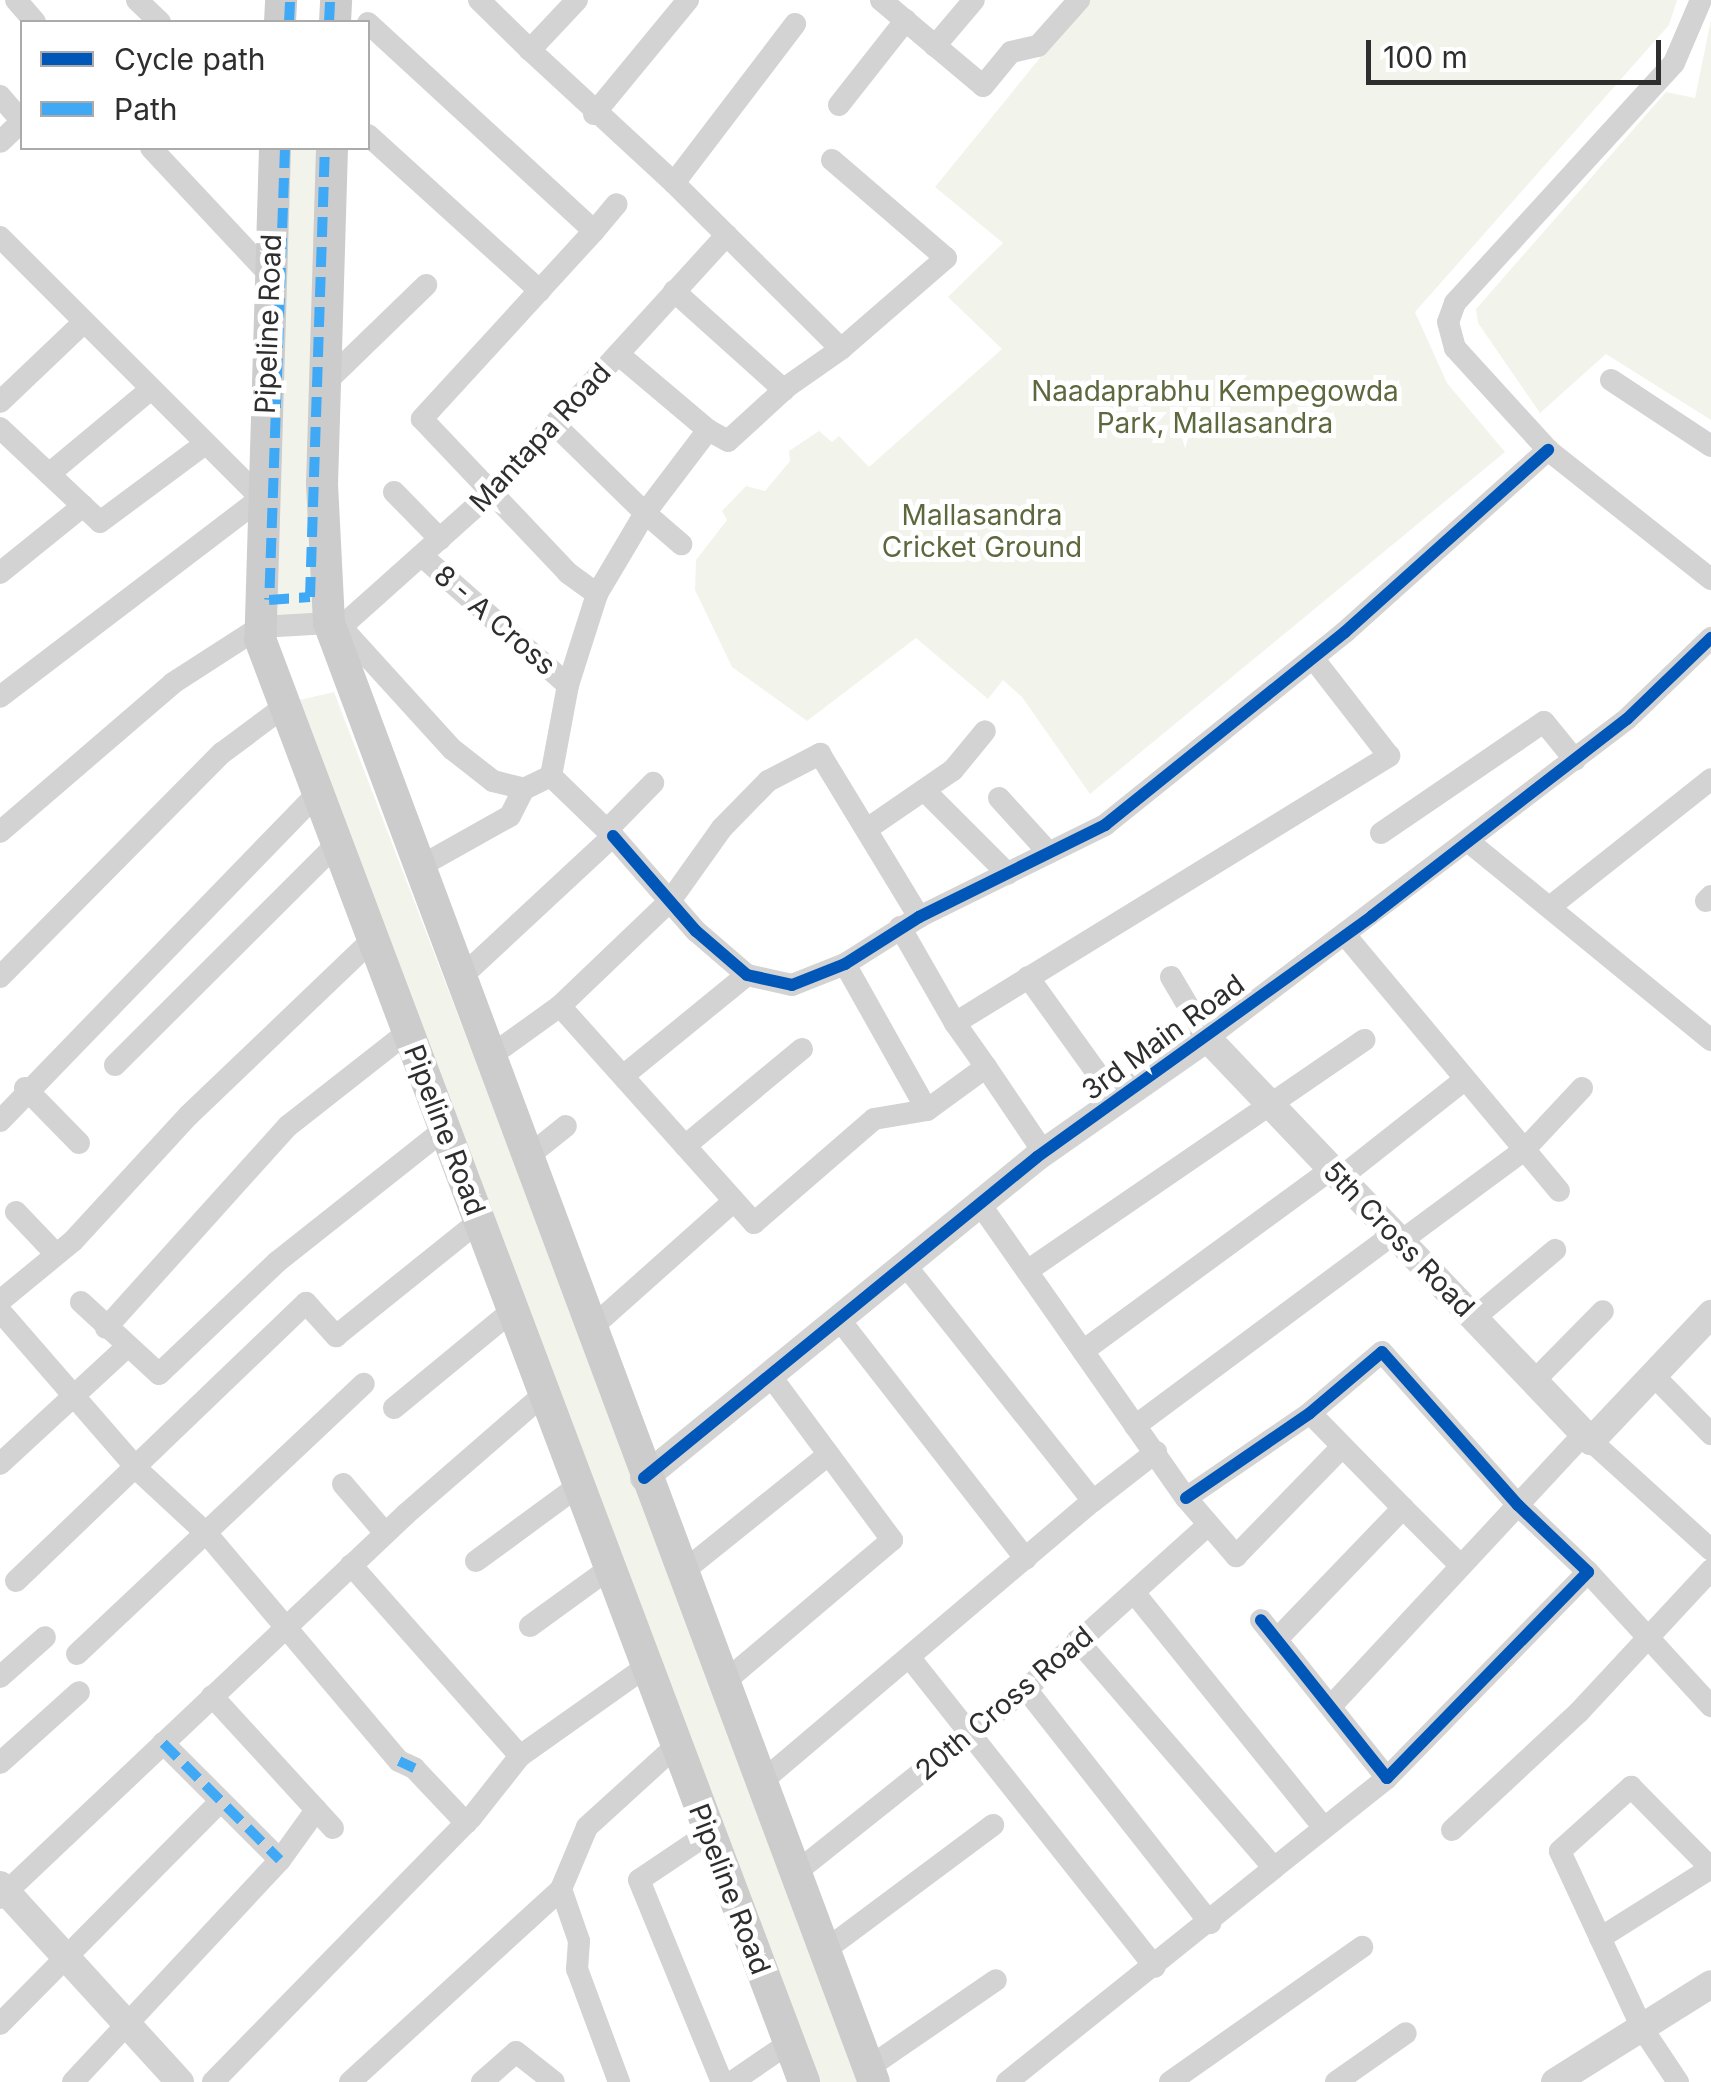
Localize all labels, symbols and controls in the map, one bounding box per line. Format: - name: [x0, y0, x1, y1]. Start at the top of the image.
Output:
- legend: [20, 20, 370, 150]
- scale bar: [1371, 20, 1666, 82]
- text: 100 m: [1383, 39, 1468, 75]
- text: Cycle path: [114, 41, 266, 77]
- text: Path: [114, 91, 178, 127]
- street label: Pipeline Road: [248, 233, 288, 415]
- street label: Mantapa Road: [463, 356, 617, 518]
- park label: Naadaprabhu Kempegowda Park, Mallasandra: [1031, 374, 1399, 440]
- park label: Mallasandra Cricket Ground: [882, 498, 1082, 564]
- street label: 8 - A Cross: [427, 558, 563, 682]
- street label: 3rd Main Road: [1075, 967, 1251, 1107]
- street label: Pipeline Road: [397, 1040, 493, 1220]
- street label: 5th Cross Road: [1316, 1154, 1482, 1324]
- street label: 20th Cross Road: [909, 1619, 1099, 1787]
- street label: Pipeline Road: [682, 1799, 778, 1979]

